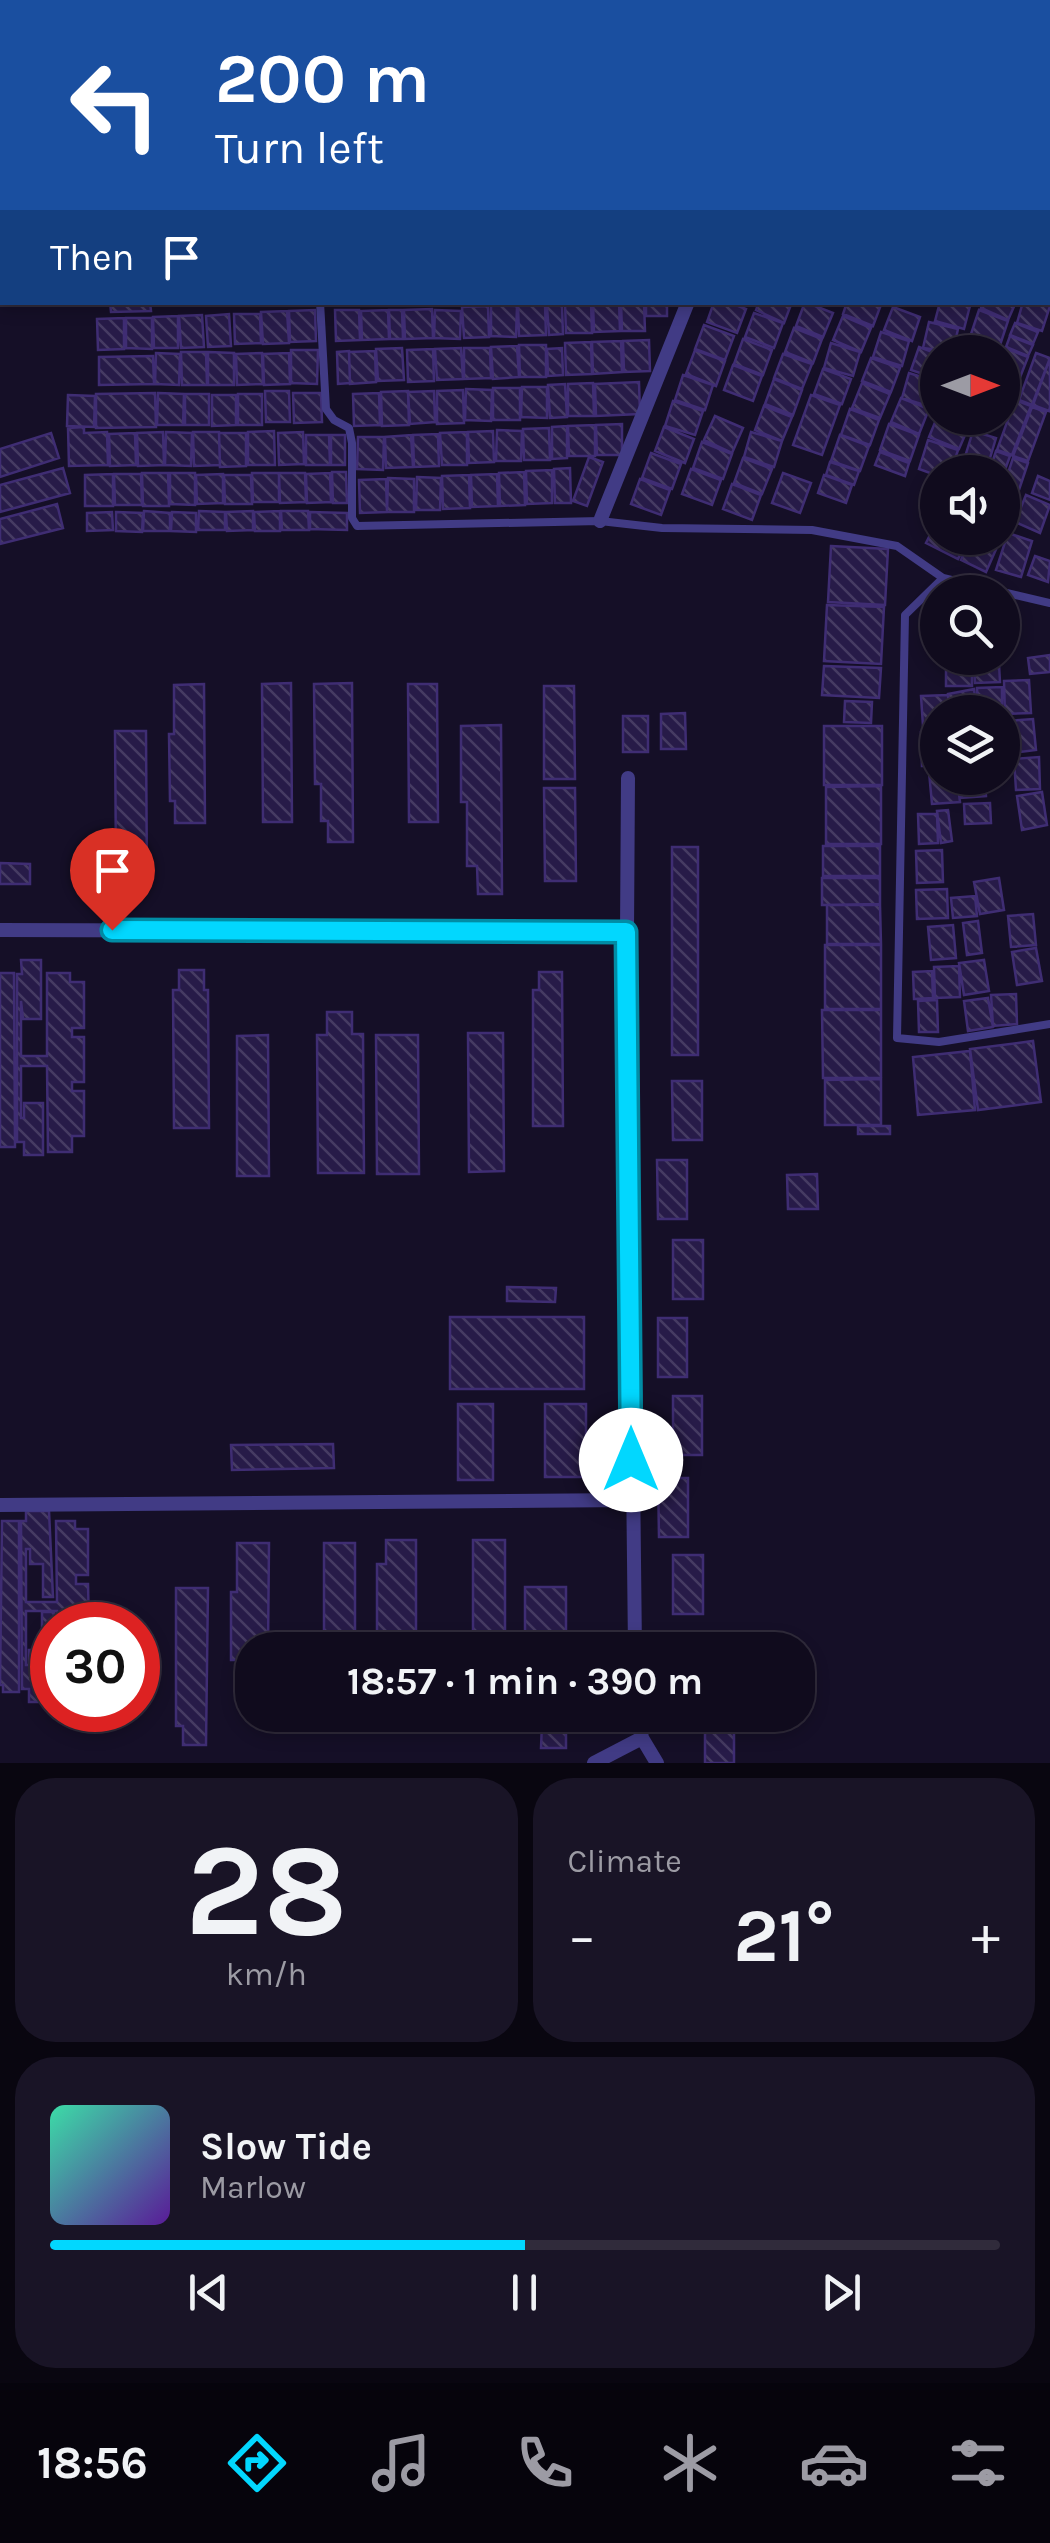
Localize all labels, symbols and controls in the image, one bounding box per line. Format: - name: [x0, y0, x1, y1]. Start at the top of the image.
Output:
- text: 200 m: [215, 38, 430, 120]
- icon: left: [50, 40, 180, 170]
- text: Turn left: [215, 122, 384, 174]
- icon: arrive: [154, 230, 209, 285]
- text: Then: [50, 235, 134, 280]
- north arrow: [920, 335, 1020, 435]
- map controls: [920, 335, 1020, 795]
- button: sound: [920, 455, 1020, 555]
- button: search: [920, 575, 1020, 675]
- button: layers: [920, 695, 1020, 795]
- pin: [70, 828, 155, 931]
- icon: arrive: [85, 843, 140, 898]
- position arrow: [579, 1408, 683, 1512]
- speed limit sign: 30: [30, 1602, 160, 1732]
- text: 18:57 · 1 min · 390 m: [347, 1659, 703, 1704]
- text: 28: [185, 1815, 348, 1967]
- text: Climate: [568, 1843, 682, 1880]
- text: 21°: [733, 1892, 834, 1980]
- text: −: [568, 1904, 596, 1968]
- text: +: [971, 1904, 1000, 1968]
- text: km/h: [226, 1956, 307, 1993]
- text: Slow Tide: [200, 2124, 372, 2169]
- text: Marlow: [200, 2169, 306, 2206]
- icon: previous: [181, 2265, 236, 2320]
- icon: pause: [497, 2265, 552, 2320]
- icon: next: [814, 2265, 869, 2320]
- icon: directions: [222, 2428, 292, 2498]
- icon: music: [366, 2428, 436, 2498]
- icon: phone: [510, 2428, 580, 2498]
- icon: climate: [655, 2428, 725, 2498]
- icon: car: [799, 2428, 869, 2498]
- icon: filters: [943, 2428, 1013, 2498]
- text: 18:56: [37, 2437, 148, 2489]

